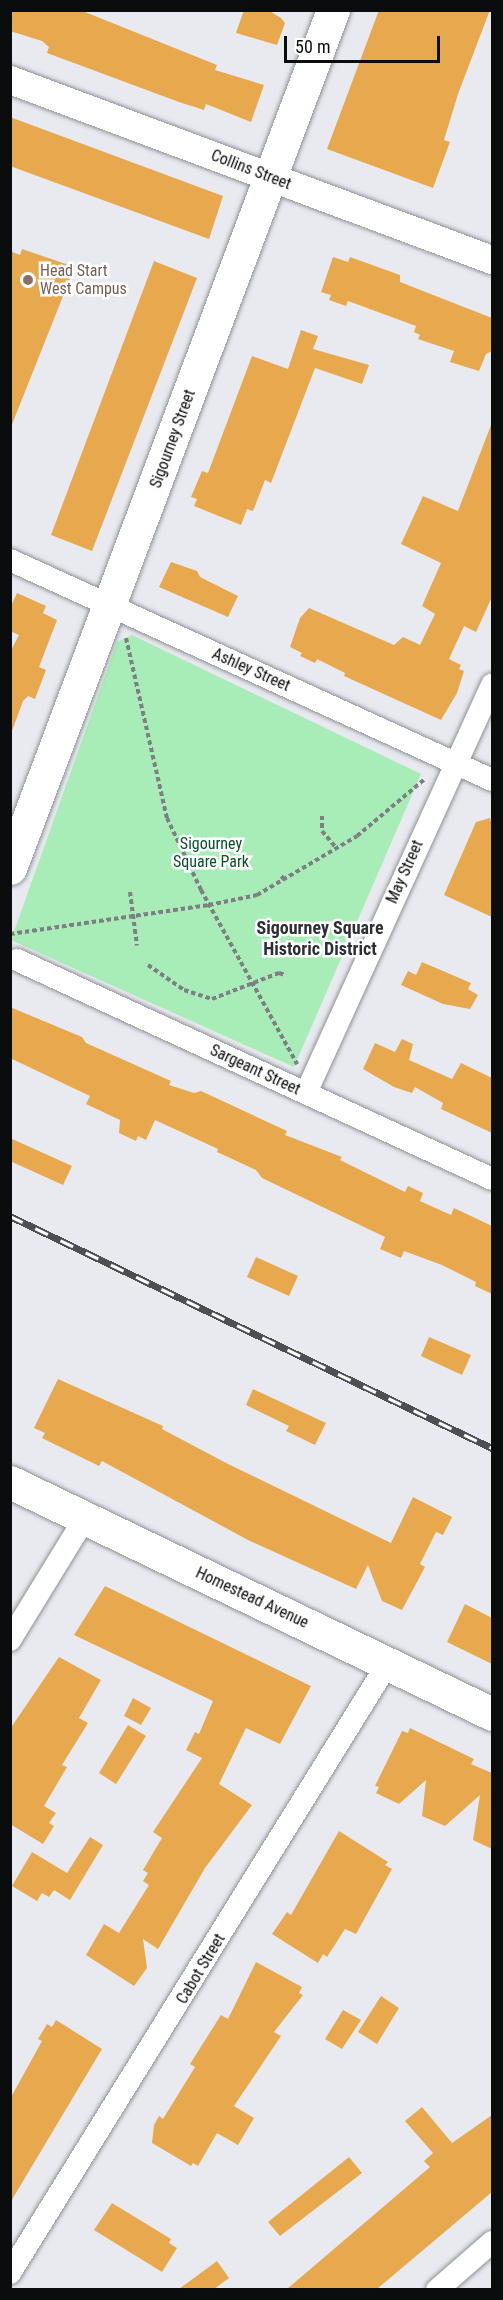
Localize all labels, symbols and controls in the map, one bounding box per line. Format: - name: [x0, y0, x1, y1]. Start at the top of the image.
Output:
- scale bar: [287, 24, 443, 62]
- text: 50 m: [295, 36, 330, 57]
- street label: Collins Street: [208, 146, 294, 194]
- place label: Head Start West Campus: [40, 261, 127, 299]
- marker: Head Start West Campus: [21, 273, 35, 287]
- street label: Sigourney Street: [146, 387, 200, 491]
- street label: Ashley Street: [209, 644, 293, 696]
- park label: Sigourney Square Park: [173, 834, 249, 872]
- street label: May Street: [383, 837, 427, 907]
- district label: Sigourney Square Historic District: [257, 918, 383, 960]
- street label: Sargeant Street: [207, 1041, 303, 1099]
- street label: Homestead Avenue: [192, 1563, 312, 1633]
- street label: Cabot Street: [173, 1930, 229, 2008]

